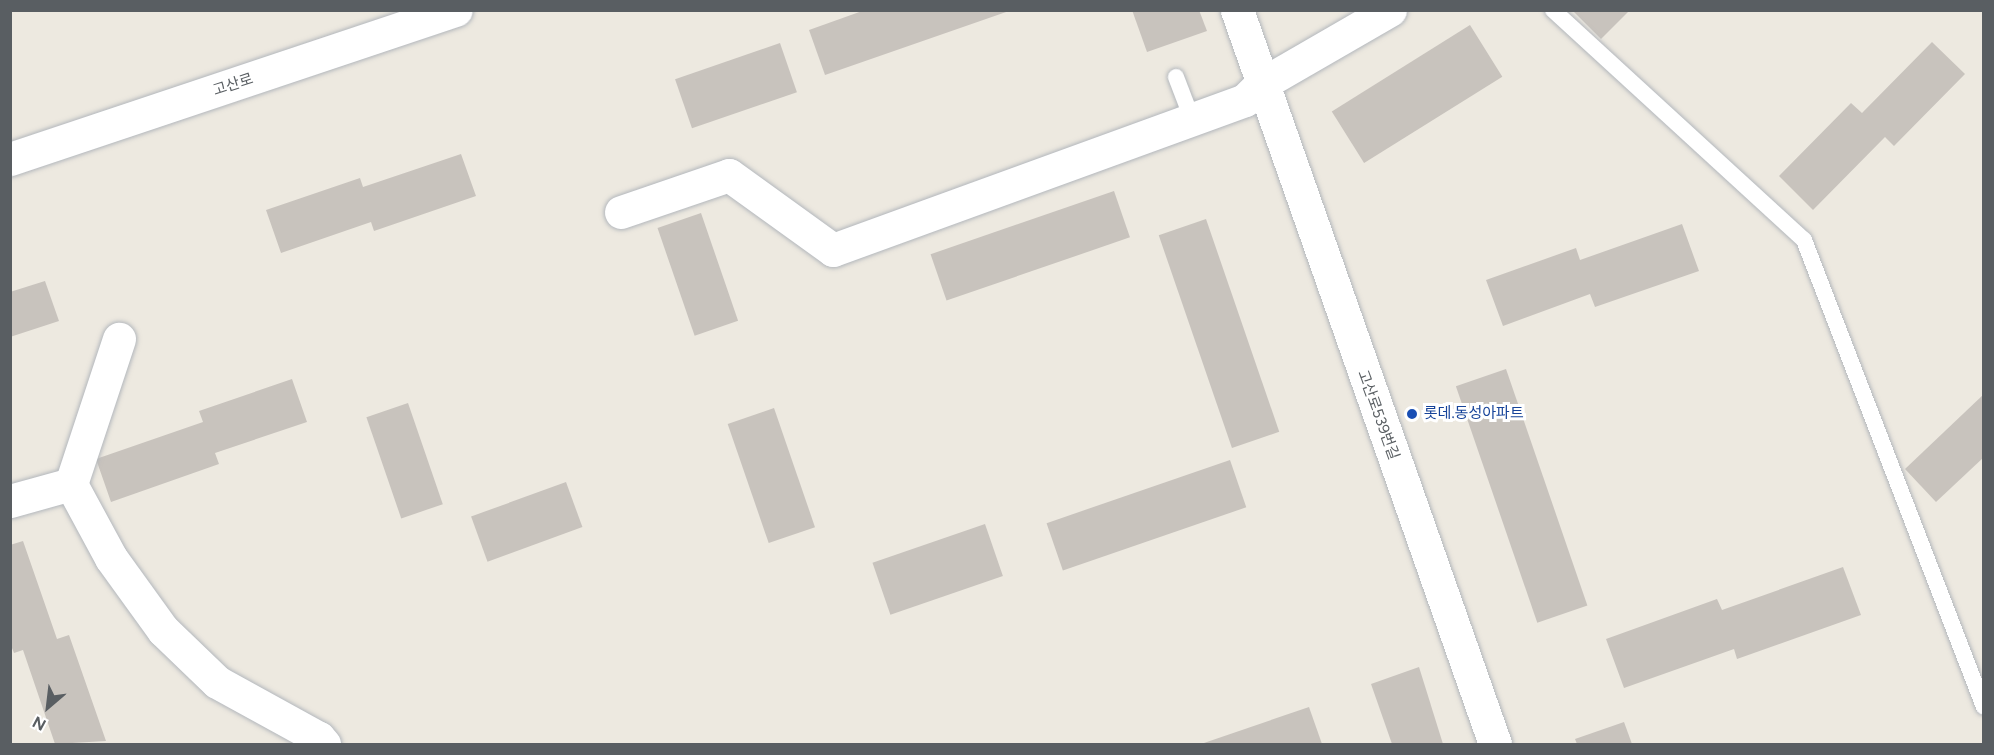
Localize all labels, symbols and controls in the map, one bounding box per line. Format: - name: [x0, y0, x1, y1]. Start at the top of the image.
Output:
- street label: 고산로: [211, 70, 255, 100]
- street label: 고산로539번길: [1353, 368, 1403, 462]
- place label: 롯데.동성아파트: [1424, 405, 1524, 423]
- marker: 롯데.동성아파트: [1405, 407, 1419, 421]
- north arrow: [18, 677, 78, 737]
- text: N: [29, 712, 49, 735]

